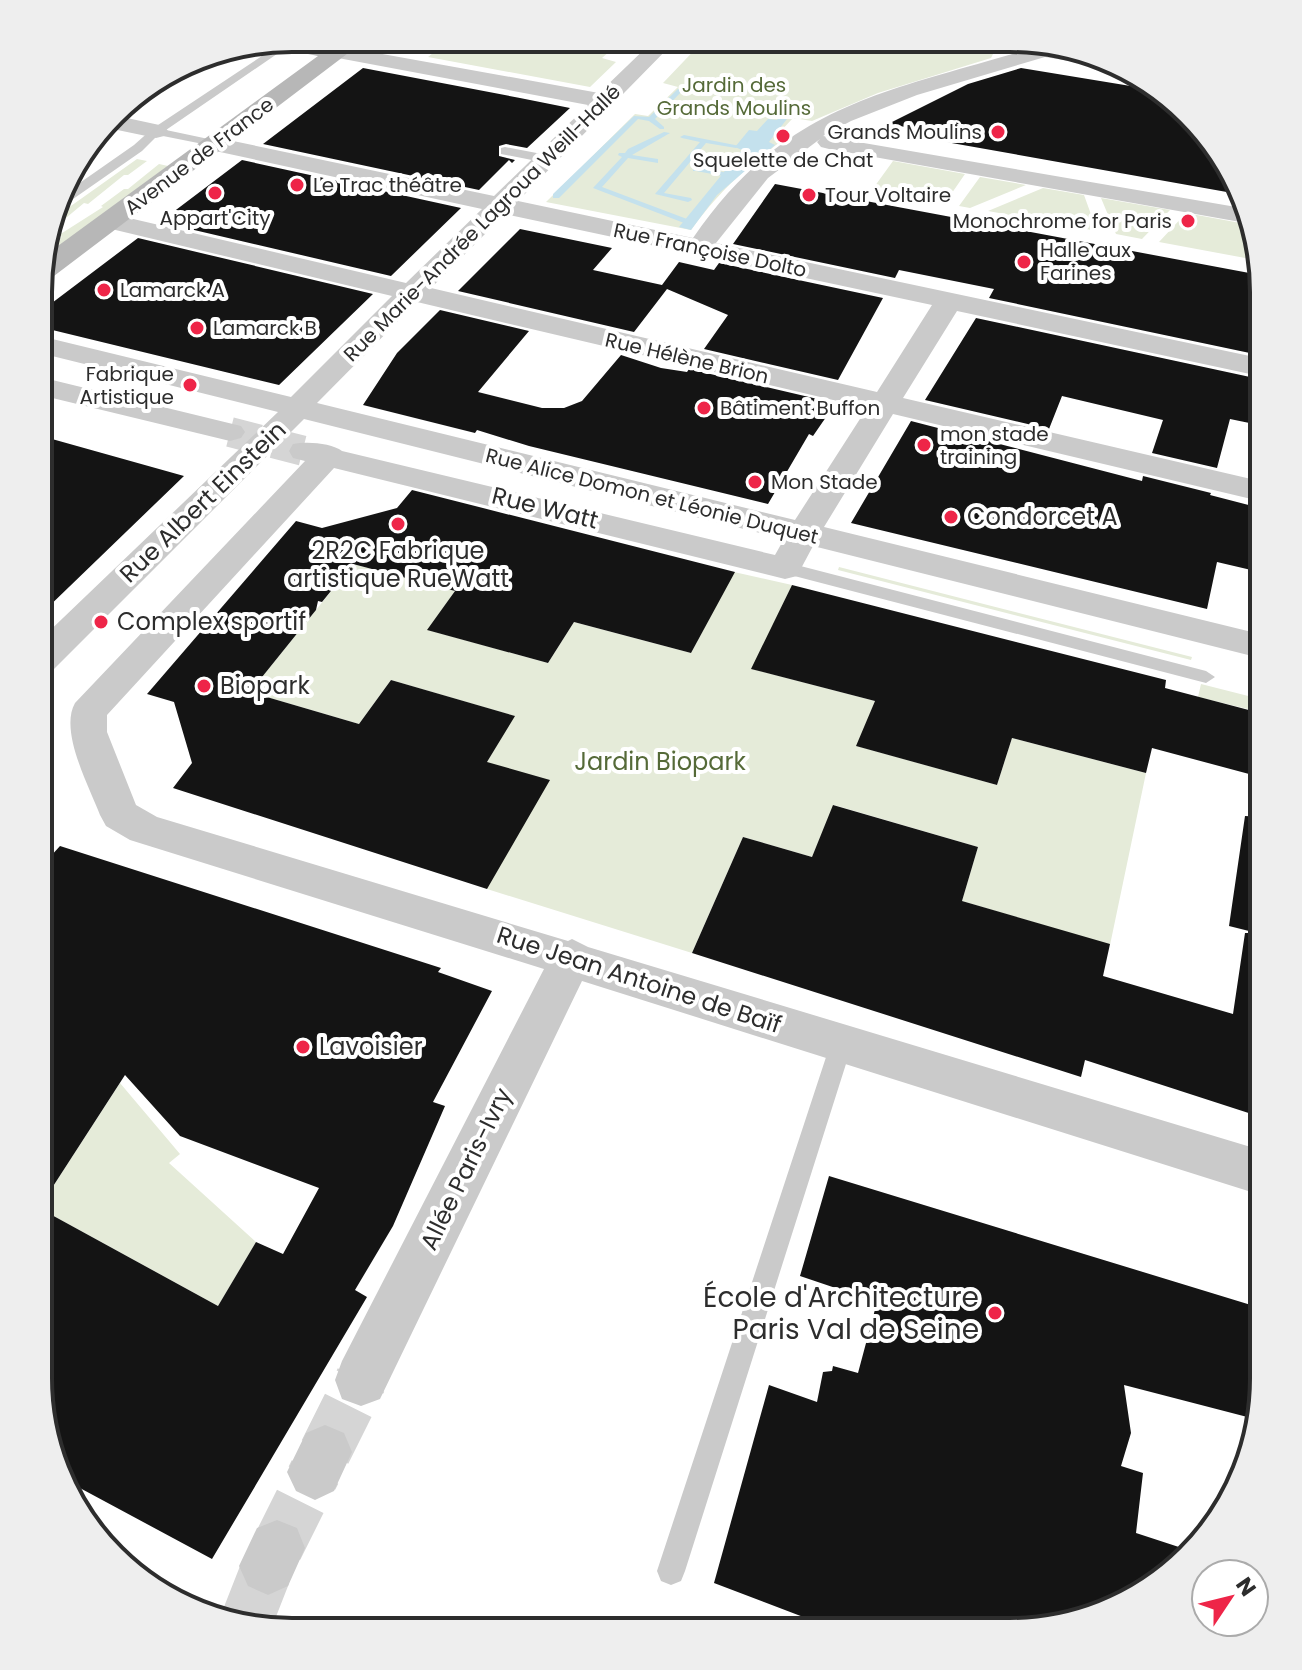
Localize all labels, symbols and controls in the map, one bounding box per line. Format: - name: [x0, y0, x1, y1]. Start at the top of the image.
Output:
- park label: Jardin des Grands Moulins: [657, 71, 811, 122]
- street label: Rue Marie-Andrée Lagroua Weill-Hallé: [337, 78, 627, 368]
- street label: Avenue de France: [119, 91, 279, 221]
- place label: Grands Moulins: [827, 118, 982, 146]
- marker: Grands Moulins: [989, 123, 1007, 141]
- marker: Squelette de Chat: [774, 127, 792, 145]
- place label: Squelette de Chat: [693, 146, 873, 174]
- place label: Le Trac théâtre: [313, 171, 462, 199]
- marker: Le Trac théâtre: [288, 176, 306, 194]
- place label: Tour Voltaire: [825, 181, 951, 209]
- marker: Appart'City: [206, 184, 224, 202]
- marker: Tour Voltaire: [800, 186, 818, 204]
- place label: Appart'City: [160, 204, 270, 232]
- place label: Monochrome for Paris: [953, 207, 1172, 235]
- marker: Monochrome for Paris: [1179, 212, 1197, 230]
- street label: Rue Françoise Dolto: [611, 216, 809, 284]
- place label: Halle aux Farines: [1040, 236, 1131, 287]
- marker: Halle aux Farines: [1015, 253, 1033, 271]
- place label: Lamarck A: [120, 276, 225, 304]
- marker: Lamarck A: [95, 281, 113, 299]
- place label: Lamarck B: [213, 314, 317, 342]
- marker: Lamarck B: [188, 319, 206, 337]
- street label: Rue Hélène Brion: [602, 326, 772, 390]
- place label: Fabrique Artistique: [80, 360, 174, 411]
- marker: Fabrique Artistique: [181, 376, 199, 394]
- place label: Bâtiment Buffon: [720, 394, 880, 422]
- marker: Bâtiment Buffon: [695, 399, 713, 417]
- street label: Rue Albert Einstein: [112, 414, 293, 590]
- place label: mon stade training: [940, 420, 1049, 471]
- marker: mon stade training: [915, 436, 933, 454]
- street label: Rue Alice Domon et Léonie Duquet: [483, 441, 821, 551]
- place label: Mon Stade: [771, 468, 878, 496]
- marker: Mon Stade: [746, 473, 764, 491]
- street label: Rue Watt: [489, 478, 602, 537]
- place label: Condorcet A: [967, 500, 1118, 533]
- marker: Condorcet A: [942, 508, 960, 526]
- marker: 2R2C Fabrique artistique RueWatt: [389, 515, 407, 533]
- place label: 2R2C Fabrique artistique RueWatt: [287, 534, 509, 595]
- place label: Complex sportif: [117, 605, 306, 638]
- marker: Complex sportif: [92, 613, 110, 631]
- place label: Biopark: [220, 669, 310, 702]
- marker: Biopark: [195, 677, 213, 695]
- park label: Jardin Biopark: [574, 745, 746, 778]
- street label: Rue Jean Antoine de Baïf: [493, 918, 786, 1041]
- place label: Lavoisier: [319, 1030, 423, 1063]
- marker: Lavoisier: [294, 1038, 312, 1056]
- street label: Allée Paris-Ivry: [412, 1082, 519, 1255]
- place label: École d'Architecture Paris Val de Seine: [703, 1278, 979, 1349]
- marker: École d'Architecture Paris Val de Seine: [986, 1304, 1004, 1322]
- north arrow: [1190, 1558, 1270, 1638]
- text: N: [1229, 1571, 1263, 1602]

